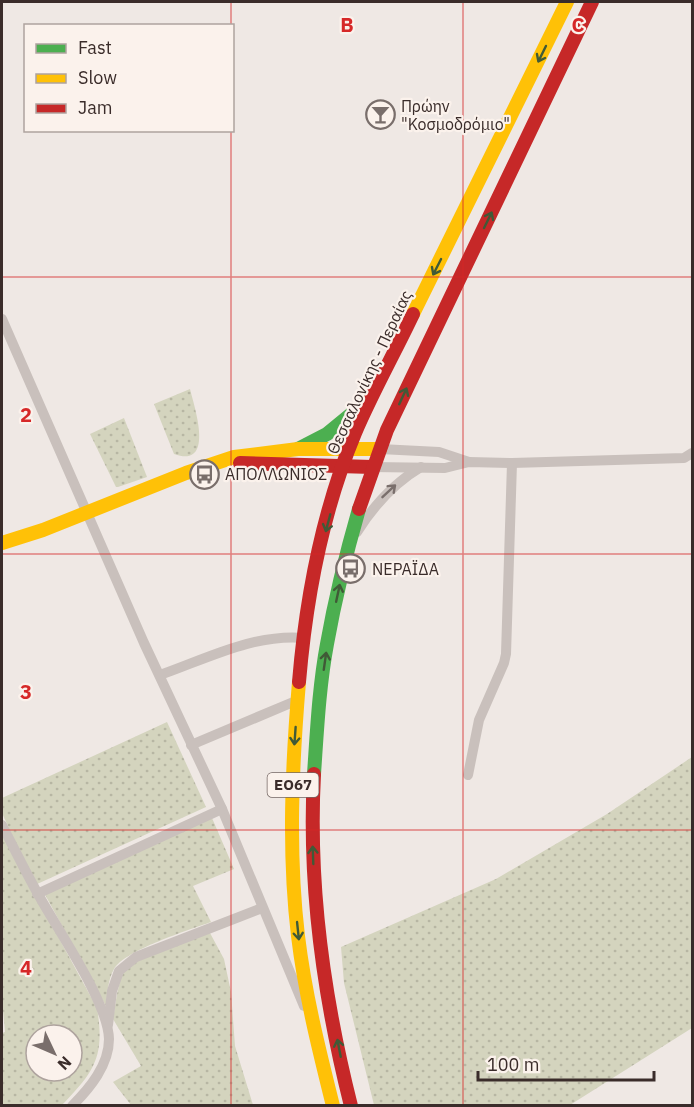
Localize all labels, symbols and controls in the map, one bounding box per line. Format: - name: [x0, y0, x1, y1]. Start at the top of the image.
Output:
- text: B: [340, 11, 354, 38]
- text: C: [571, 11, 585, 38]
- legend: [24, 24, 234, 132]
- text: Fast: [78, 36, 112, 59]
- one-way arrow: [535, 45, 547, 63]
- text: Slow: [78, 66, 117, 89]
- text: Jam: [78, 96, 113, 119]
- place label: Πρώην "Κοσμοδρόμιο": [401, 96, 510, 134]
- bar icon: Πρώην "Κοσμοδρόμιο": [364, 99, 396, 131]
- one-way arrow: [482, 211, 494, 229]
- one-way arrow: [431, 258, 443, 275]
- street label: Θεσσαλονίκης - Περαίας: [322, 287, 416, 457]
- one-way arrow: [398, 387, 409, 405]
- text: 2: [20, 401, 32, 428]
- bus stop icon: ΑΠΟΛΛΩΝΙΟΣ: [188, 458, 220, 490]
- place label: ΑΠΟΛΛΩΝΙΟΣ: [225, 464, 327, 484]
- one-way arrow: [382, 484, 397, 498]
- one-way arrow: [321, 513, 333, 532]
- bus stop icon: ΝΕΡΑΪΔΑ: [335, 553, 367, 585]
- place label: ΝΕΡΑΪΔΑ: [372, 559, 439, 579]
- one-way arrow: [332, 584, 344, 603]
- one-way arrow: [319, 652, 330, 671]
- text: 3: [20, 678, 32, 705]
- one-way arrow: [290, 726, 301, 746]
- road number: ΕΟ67: [268, 773, 318, 797]
- one-way arrow: [307, 846, 319, 866]
- one-way arrow: [293, 921, 304, 940]
- text: 4: [20, 954, 32, 981]
- north arrow: [24, 1023, 84, 1083]
- one-way arrow: [332, 1039, 344, 1058]
- scale bar: [478, 1044, 654, 1082]
- text: N: [54, 1052, 76, 1075]
- text: 100 m: [487, 1053, 539, 1076]

